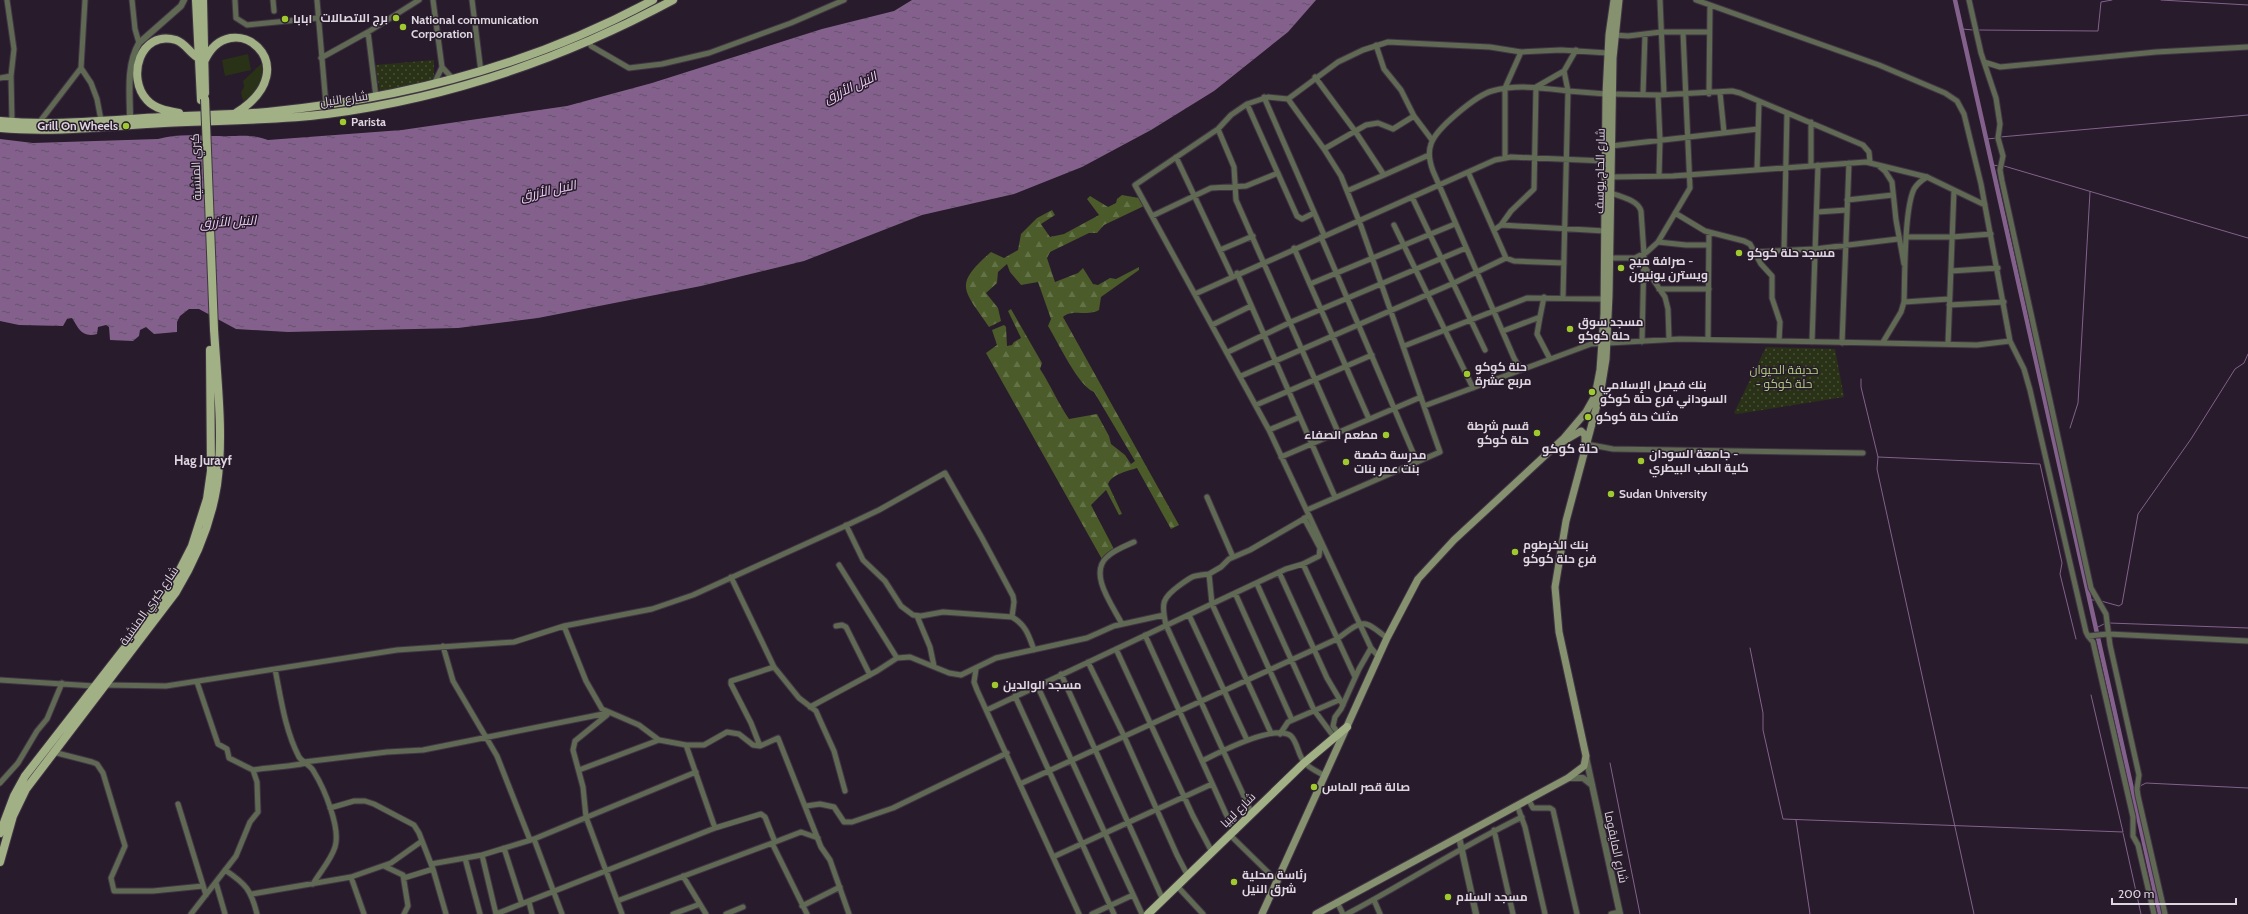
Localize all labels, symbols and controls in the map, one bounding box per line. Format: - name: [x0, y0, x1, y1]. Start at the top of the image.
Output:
- place label: برج الاتصالات: [320, 10, 388, 27]
- place label: ابابا: [293, 11, 312, 26]
- place label: National communication Corporation: [411, 12, 539, 41]
- marker: برج الاتصالات: [391, 13, 401, 23]
- marker: ابابا: [280, 14, 290, 24]
- marker: National communication Corporation: [398, 22, 408, 32]
- water label: النيل الأزرق: [821, 67, 881, 107]
- street label: شارع النيل: [319, 88, 369, 110]
- place label: Parista: [351, 114, 386, 129]
- marker: Parista: [338, 117, 348, 127]
- place label: Grill On Wheels: [37, 118, 118, 133]
- marker: Grill On Wheels: [121, 121, 131, 131]
- street label: شارع الحاج يوسف: [1591, 128, 1609, 214]
- street label: كبري المنشية: [187, 133, 207, 201]
- water label: النيل الأزرق: [519, 176, 579, 205]
- water label: النيل الأزرق: [199, 211, 258, 231]
- place label: مسجد حلة كوكو: [1747, 245, 1835, 261]
- marker: مسجد حلة كوكو: [1734, 248, 1744, 258]
- place label: صرافة ميج - ويسترن يونيون: [1629, 253, 1708, 283]
- marker: صرافة ميج - ويسترن يونيون: [1616, 263, 1626, 273]
- place label: مسجد سوق حلة كوكو: [1578, 314, 1643, 344]
- marker: مسجد سوق حلة كوكو: [1565, 324, 1575, 334]
- place label: حلة كوكو مربع عشرة: [1475, 359, 1531, 390]
- park label: حديقة الحيوان - حلة كوكو: [1749, 362, 1819, 391]
- marker: حلة كوكو مربع عشرة: [1462, 369, 1472, 379]
- place label: بنك فيصل الإسلامي السوداني فرع حلة كوكو: [1600, 377, 1727, 409]
- marker: بنك فيصل الإسلامي السوداني فرع حلة كوكو: [1587, 387, 1597, 397]
- place label: مثلث حلة كوكو: [1596, 409, 1679, 425]
- marker: مثلث حلة كوكو: [1583, 412, 1593, 422]
- place label: قسم شرطة حلة كوكو: [1467, 418, 1529, 448]
- place label: مطعم الصفاء: [1304, 427, 1378, 443]
- marker: قسم شرطة حلة كوكو: [1532, 428, 1542, 438]
- marker: مطعم الصفاء: [1381, 430, 1391, 440]
- district label: حلة كوكو: [1542, 440, 1598, 457]
- place label: جامعة السودان - كلية الطب البيطري: [1649, 446, 1749, 478]
- place label: مدرسة حفصة بنت عمر بنات: [1354, 447, 1426, 477]
- district label: Hag Jurayf: [174, 452, 232, 468]
- marker: جامعة السودان - كلية الطب البيطري: [1636, 456, 1646, 466]
- marker: مدرسة حفصة بنت عمر بنات: [1341, 457, 1351, 467]
- place label: Sudan University: [1619, 486, 1708, 501]
- marker: Sudan University: [1606, 489, 1616, 499]
- place label: بنك الخرطوم فرع حلة كوكو: [1523, 537, 1596, 568]
- marker: بنك الخرطوم فرع حلة كوكو: [1510, 547, 1520, 557]
- street label: شارع كبري المنشية: [116, 563, 184, 650]
- place label: مسجد الوالدين: [1003, 677, 1082, 693]
- marker: مسجد الوالدين: [990, 680, 1000, 690]
- place label: صالة قصر الماس: [1322, 779, 1410, 795]
- marker: صالة قصر الماس: [1309, 782, 1319, 792]
- street label: شارع ليبيا: [1217, 789, 1259, 831]
- street label: شارع المايقوما: [1601, 810, 1631, 885]
- place label: رئاسة محلية شرق النيل: [1242, 867, 1307, 897]
- marker: رئاسة محلية شرق النيل: [1229, 877, 1239, 887]
- scale bar: [2112, 880, 2236, 906]
- text: 200 m: [2118, 886, 2154, 901]
- place label: مسجد السلام: [1456, 889, 1528, 905]
- marker: مسجد السلام: [1443, 892, 1453, 902]

